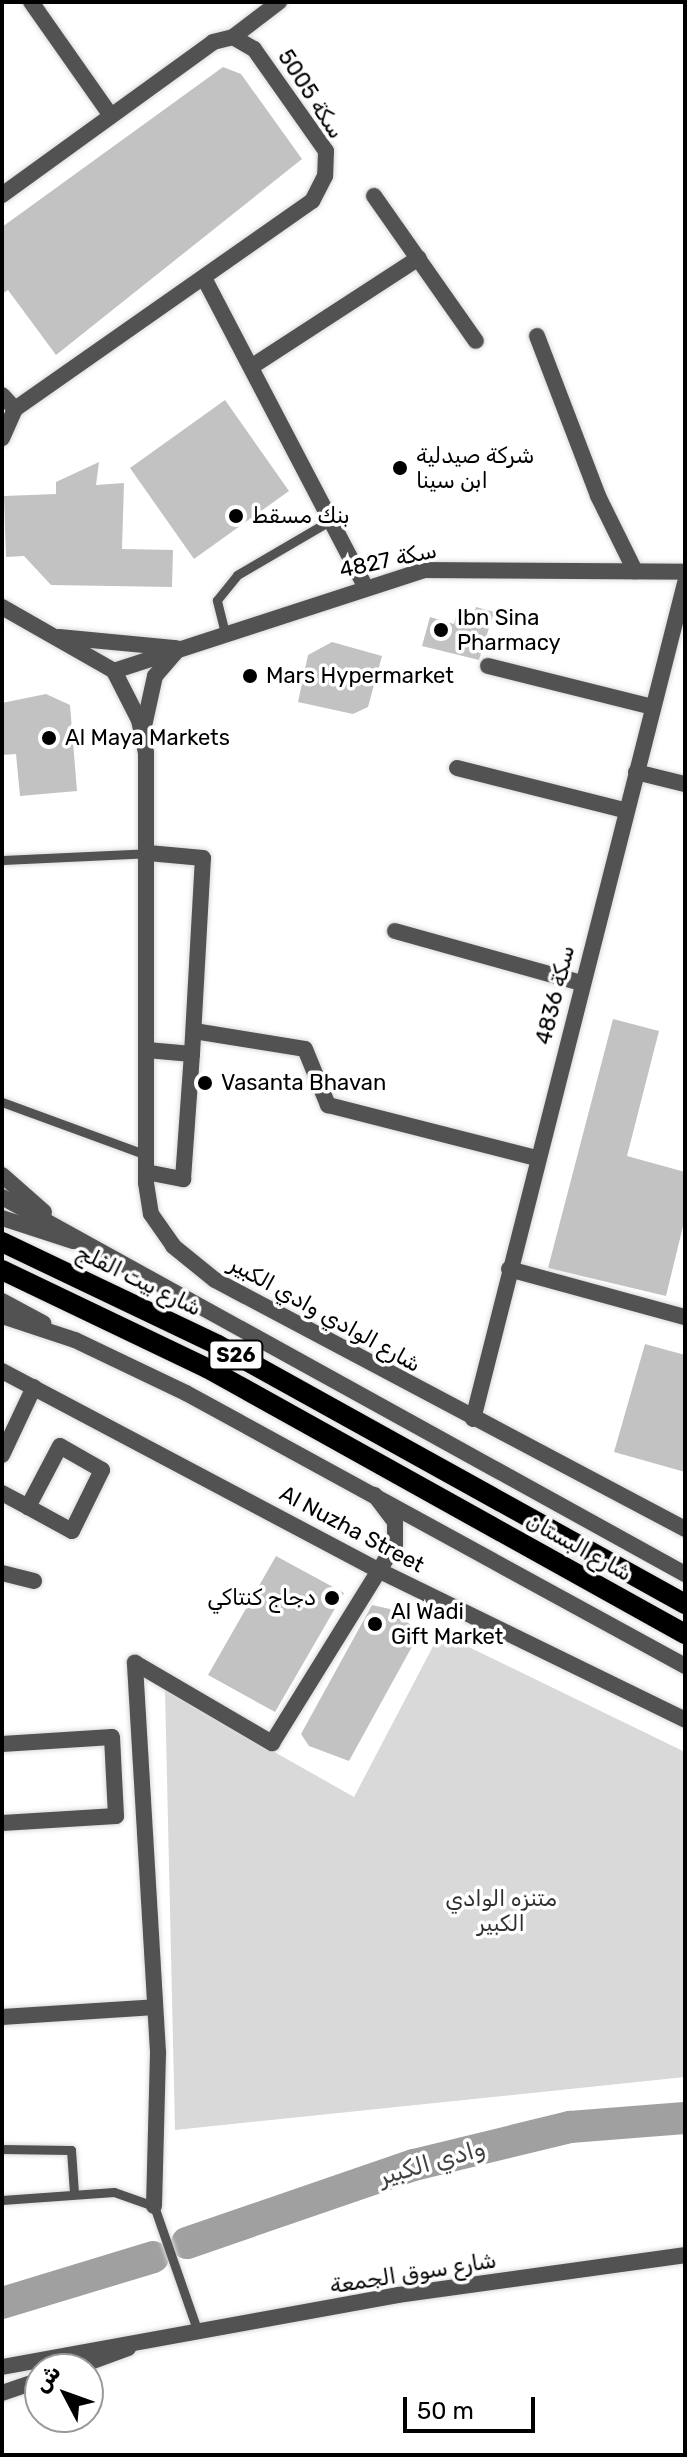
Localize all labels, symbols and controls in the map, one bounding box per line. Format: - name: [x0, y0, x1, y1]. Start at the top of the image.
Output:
- street label: سكة 5005: [272, 44, 350, 144]
- place label: شركة صيدلية ابن سينا: [416, 442, 534, 494]
- marker: شركة صيدلية ابن سينا: [391, 459, 409, 477]
- place label: بنك مسقط: [252, 503, 350, 529]
- marker: بنك مسقط: [227, 507, 245, 525]
- street label: سكة 4827: [337, 537, 439, 583]
- place label: Ibn Sina Pharmacy: [457, 604, 561, 656]
- marker: Ibn Sina Pharmacy: [432, 621, 450, 639]
- place label: Mars Hypermarket: [266, 663, 454, 689]
- marker: Mars Hypermarket: [241, 667, 259, 685]
- place label: Al Maya Markets: [65, 725, 230, 751]
- marker: Al Maya Markets: [40, 729, 58, 747]
- street label: سكة 4836: [530, 943, 580, 1047]
- place label: Vasanta Bhavan: [221, 1070, 386, 1096]
- marker: Vasanta Bhavan: [196, 1074, 214, 1092]
- street label: شارع بيت الفلج: [72, 1238, 206, 1322]
- street label: شارع الوادي وادي الكبير: [225, 1250, 425, 1378]
- road number: S26: [208, 1339, 264, 1371]
- street label: Al Nuzha Street: [275, 1480, 429, 1578]
- street label: شارع البستان: [522, 1507, 636, 1587]
- place label: دجاج كنتاكي: [207, 1585, 316, 1611]
- marker: دجاج كنتاكي: [323, 1589, 341, 1607]
- place label: Al Wadi Gift Market: [391, 1598, 503, 1650]
- marker: Al Wadi Gift Market: [366, 1615, 384, 1633]
- park label: متنزه الوادي الكبير: [445, 1885, 557, 1936]
- water label: وادي الكبير: [375, 2134, 489, 2192]
- street label: شارع سوق الجمعة: [328, 2247, 498, 2299]
- north arrow: [24, 2353, 104, 2433]
- text: ش: [28, 2359, 66, 2398]
- scale bar: [407, 2381, 539, 2431]
- text: 50 m: [417, 2397, 474, 2425]

